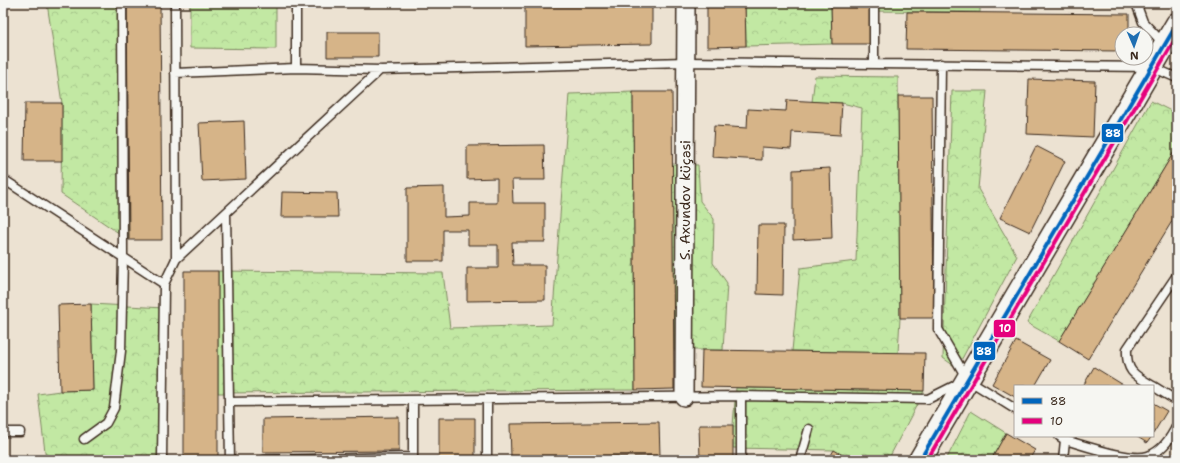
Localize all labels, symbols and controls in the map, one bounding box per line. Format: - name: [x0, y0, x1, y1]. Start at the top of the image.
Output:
- north arrow: [1114, 26, 1154, 66]
- text: N: [1129, 48, 1139, 63]
- line badge: 88: [1101, 123, 1124, 143]
- text: 88: [1105, 126, 1121, 141]
- street label: S. Axundov küçəsi: [676, 140, 694, 260]
- line badge: 10: [993, 319, 1016, 338]
- text: 10: [999, 321, 1011, 336]
- line badge: 88: [973, 341, 996, 361]
- text: 88: [976, 344, 992, 359]
- legend: [1014, 385, 1154, 437]
- text: 88: [1050, 393, 1067, 409]
- text: 10: [1050, 413, 1063, 429]

